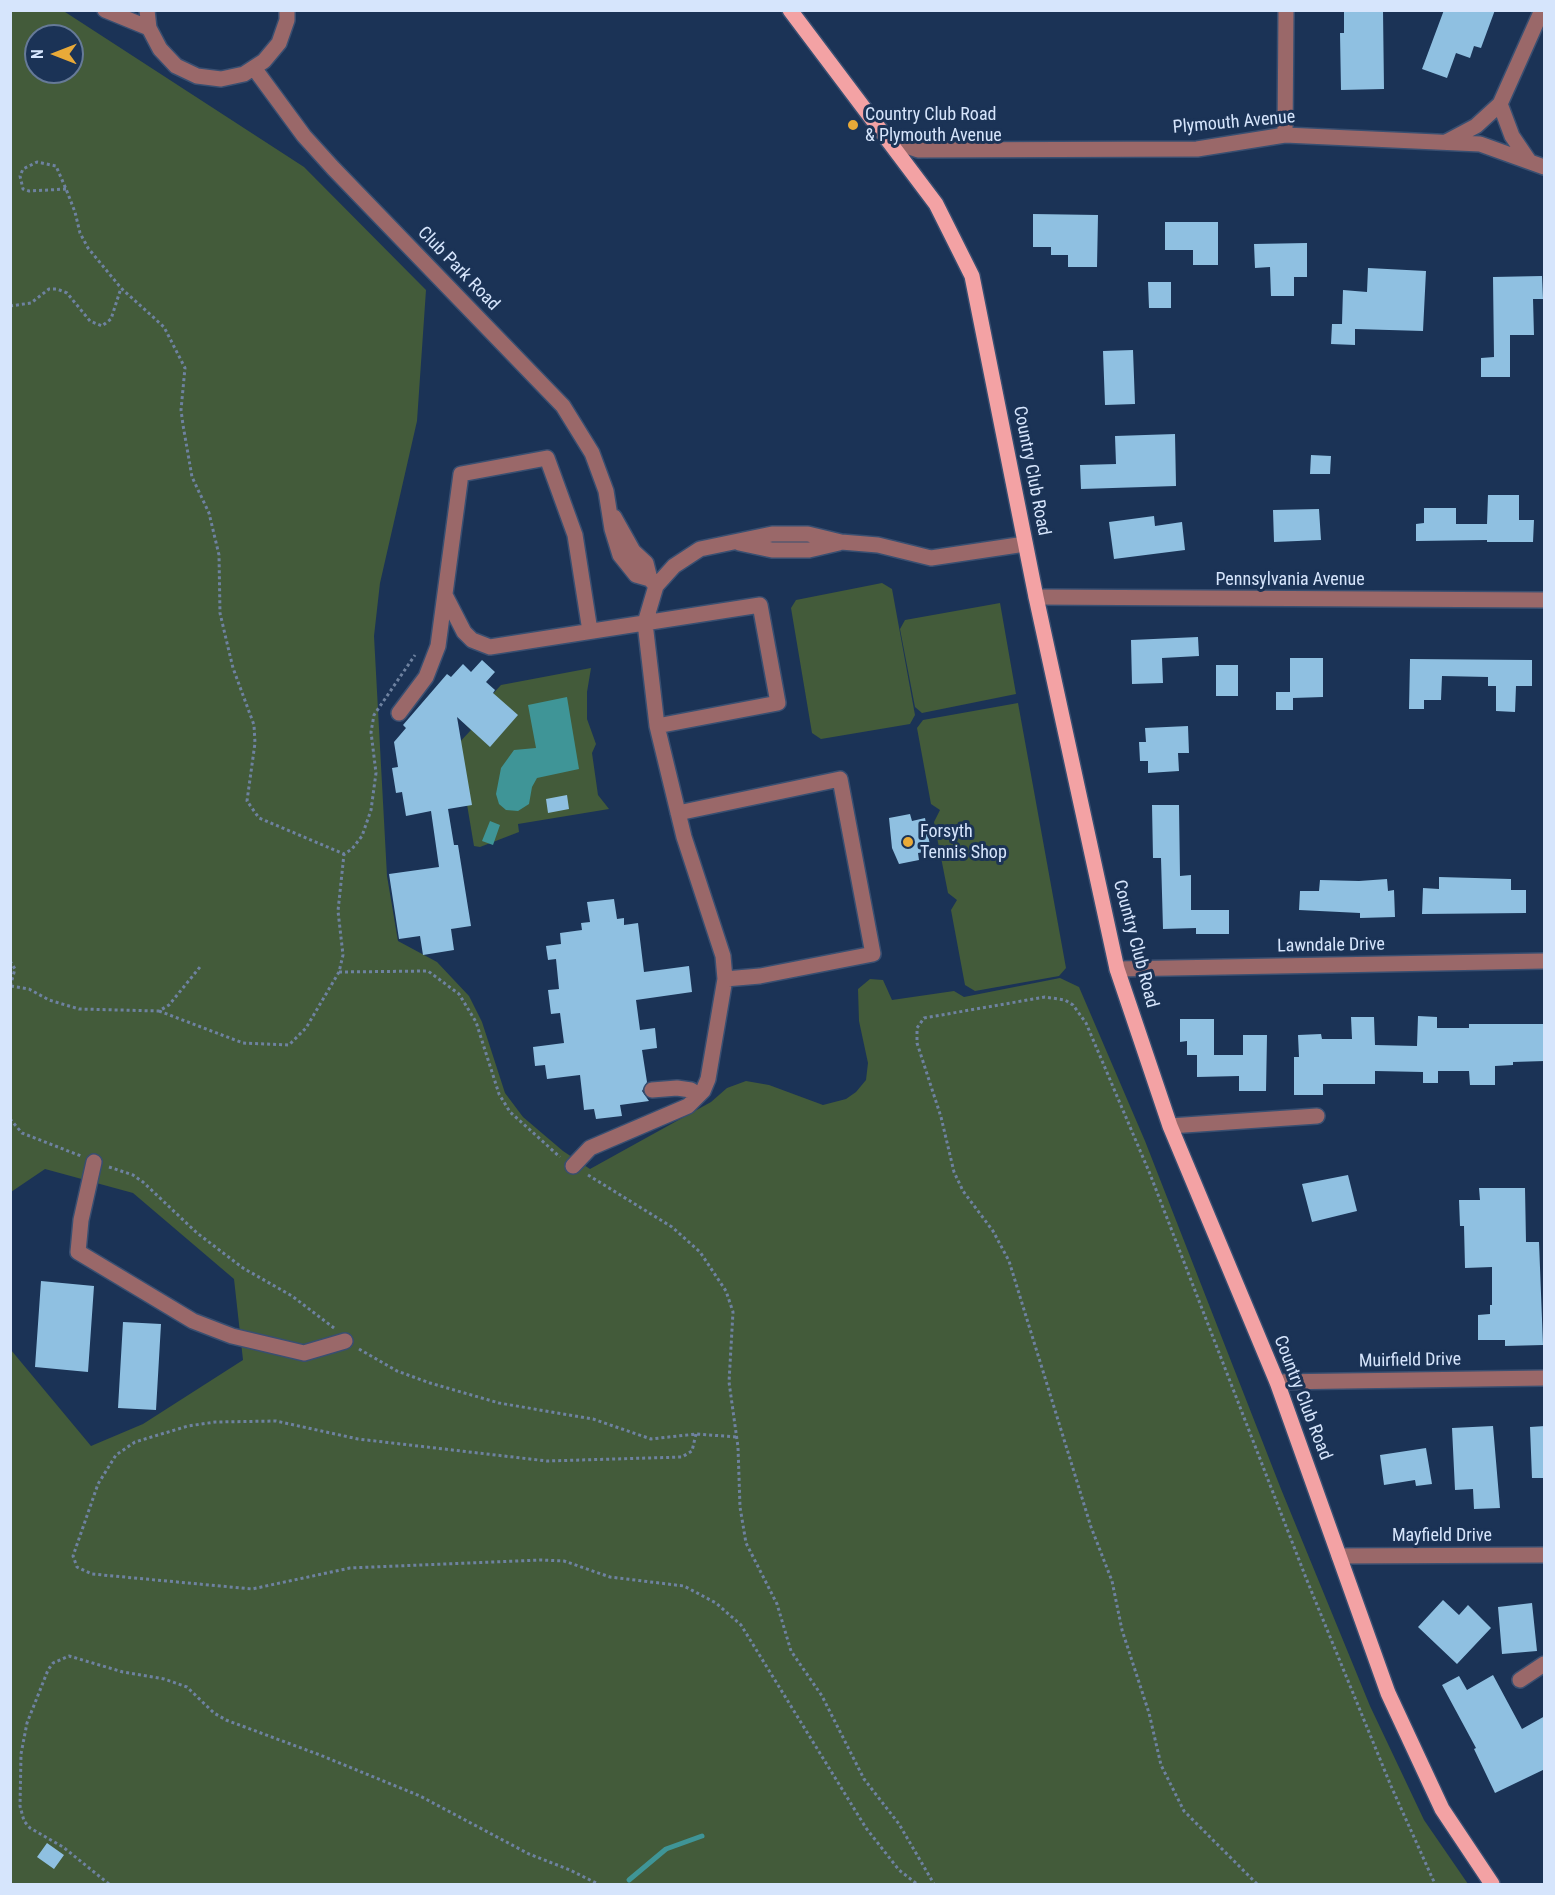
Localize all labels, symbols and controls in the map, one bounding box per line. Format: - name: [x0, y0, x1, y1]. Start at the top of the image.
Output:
- north arrow: [24, 24, 84, 84]
- text: N: [28, 49, 47, 59]
- place label: Country Club Road & Plymouth Avenue: [865, 104, 1002, 146]
- street label: Plymouth Avenue: [1172, 107, 1296, 139]
- marker: Country Club Road & Plymouth Avenue: [846, 118, 860, 132]
- street label: Club Park Road: [413, 223, 503, 315]
- street label: Country Club Road: [1008, 404, 1054, 538]
- street label: Pennsylvania Avenue: [1215, 569, 1365, 591]
- place label: Forsyth Tennis Shop: [920, 821, 1007, 864]
- marker: Forsyth Tennis Shop: [901, 835, 915, 849]
- street label: Country Club Road: [1108, 878, 1162, 1010]
- street label: Lawndale Drive: [1277, 934, 1385, 958]
- street label: Country Club Road: [1268, 1333, 1336, 1463]
- street label: Muirfield Drive: [1359, 1349, 1461, 1373]
- street label: Mayfield Drive: [1392, 1525, 1492, 1547]

